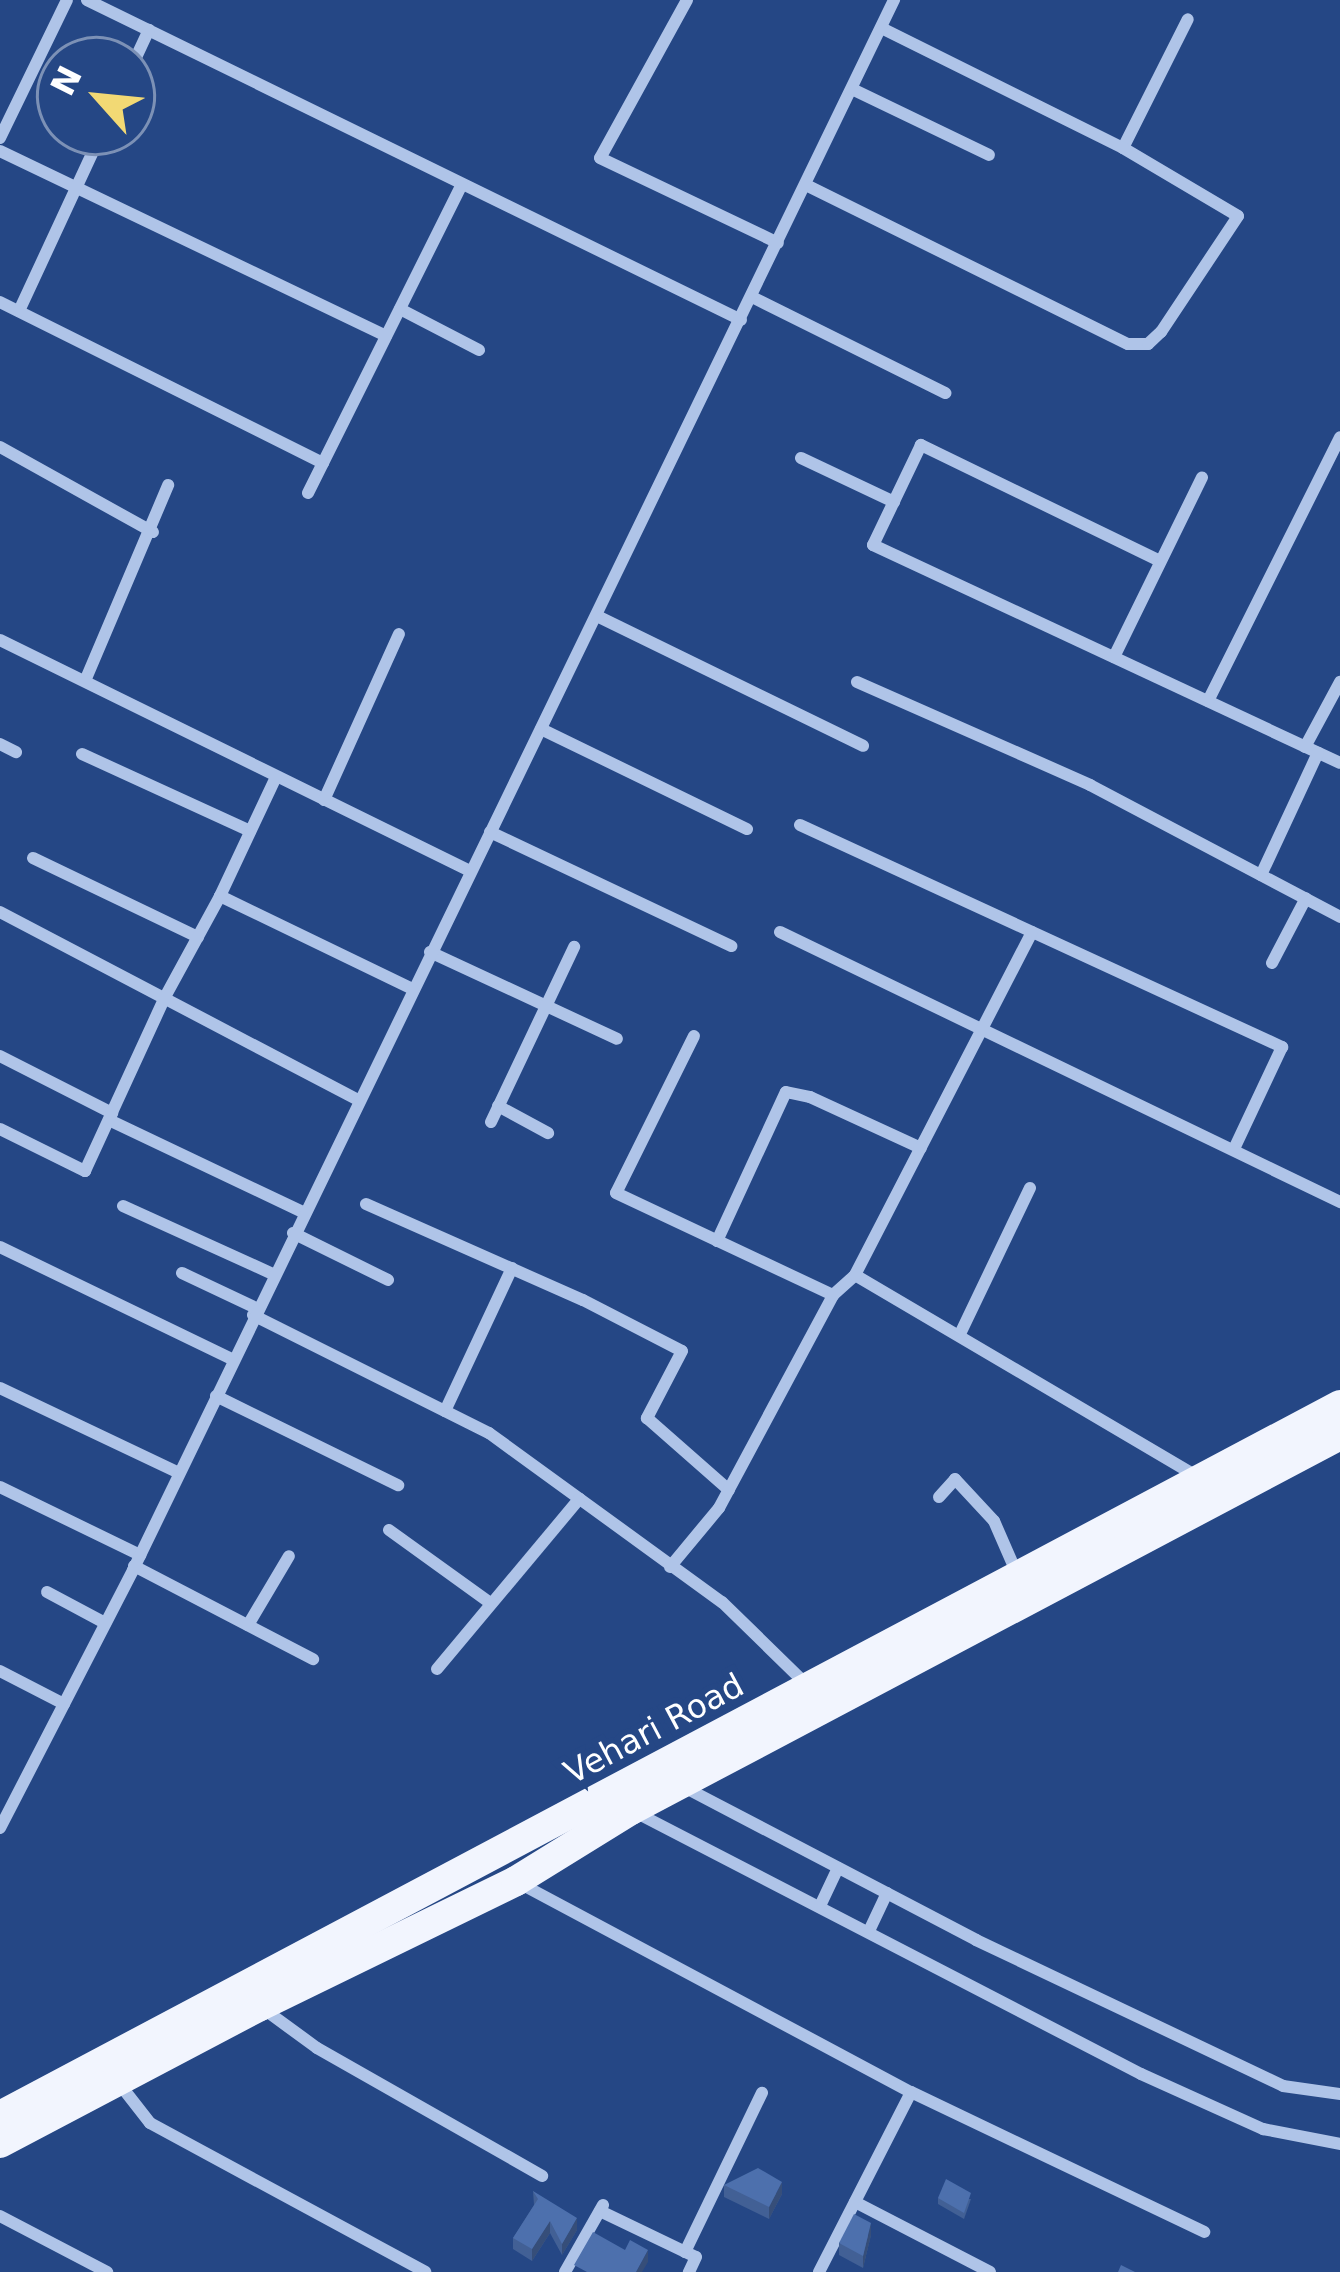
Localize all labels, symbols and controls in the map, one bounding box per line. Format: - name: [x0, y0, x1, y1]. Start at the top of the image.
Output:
- north arrow: [36, 36, 156, 156]
- text: N: [43, 60, 90, 102]
- street label: Vehari Road: [558, 1665, 750, 1793]

